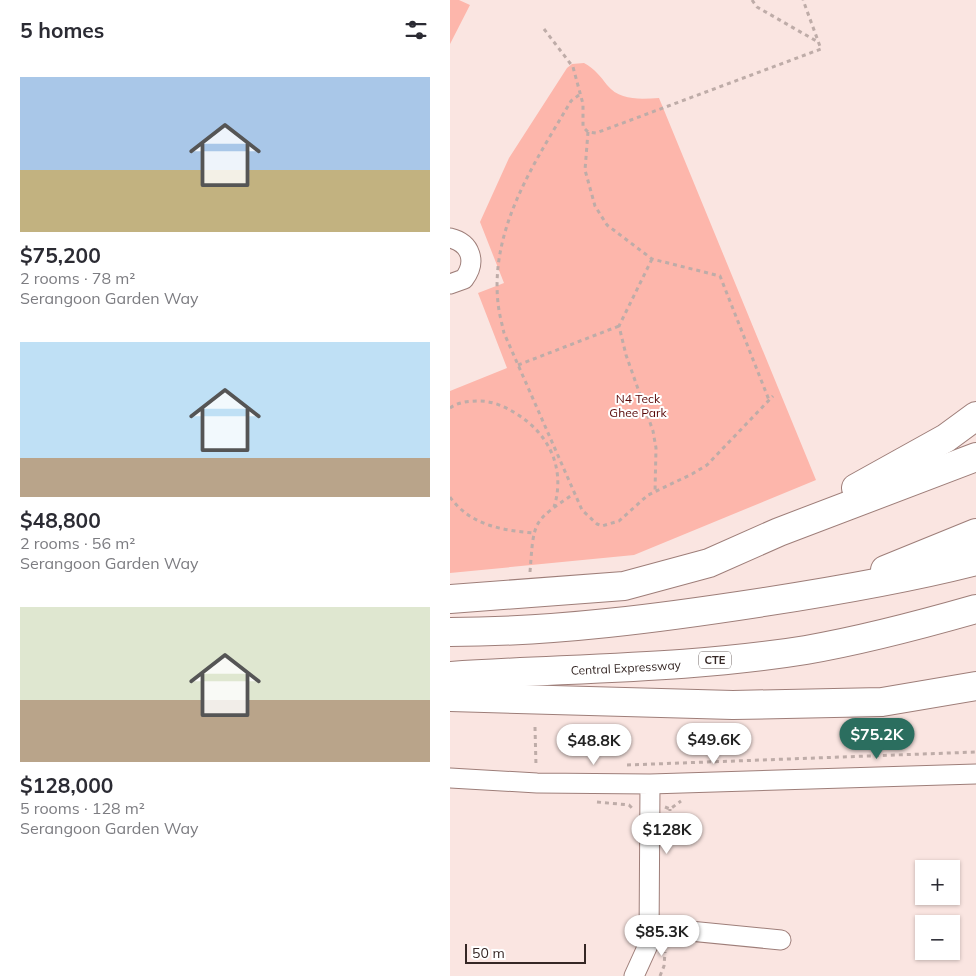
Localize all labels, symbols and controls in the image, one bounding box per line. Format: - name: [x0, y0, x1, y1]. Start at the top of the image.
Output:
- icon: filters: [402, 16, 430, 44]
- text: 5 homes: [20, 17, 104, 43]
- icon: home: [180, 110, 270, 200]
- text: $75,200: [20, 242, 101, 268]
- text: 2 rooms · 78 m²: [20, 268, 135, 288]
- text: Serangoon Garden Way: [20, 288, 199, 308]
- icon: home: [180, 375, 270, 465]
- park label: N4 Teck Ghee Park: [609, 391, 667, 420]
- text: $48,800: [20, 507, 101, 533]
- text: 2 rooms · 56 m²: [20, 533, 135, 553]
- text: Serangoon Garden Way: [20, 553, 199, 573]
- icon: home: [180, 640, 270, 730]
- road number: CTE: [699, 652, 731, 668]
- street label: Central Expressway: [570, 656, 682, 677]
- pin: $75.2K: [836, 718, 918, 760]
- pin: $49.6K: [673, 722, 755, 765]
- pin: $48.8K: [553, 724, 635, 766]
- text: $75.2K: [850, 724, 904, 744]
- text: $49.6K: [687, 729, 741, 749]
- text: $48.8K: [567, 730, 621, 750]
- text: $128,000: [20, 772, 113, 798]
- text: 5 rooms · 128 m²: [20, 798, 145, 818]
- pin: $128K: [632, 812, 702, 855]
- text: Serangoon Garden Way: [20, 818, 199, 838]
- text: $128K: [642, 819, 692, 839]
- map controls: [915, 860, 960, 960]
- button: +: [915, 860, 960, 905]
- pin: $85.3K: [621, 914, 703, 957]
- button: −: [915, 915, 960, 960]
- text: $85.3K: [635, 921, 689, 941]
- scale bar: [465, 941, 586, 964]
- text: 50 m: [472, 944, 505, 962]

